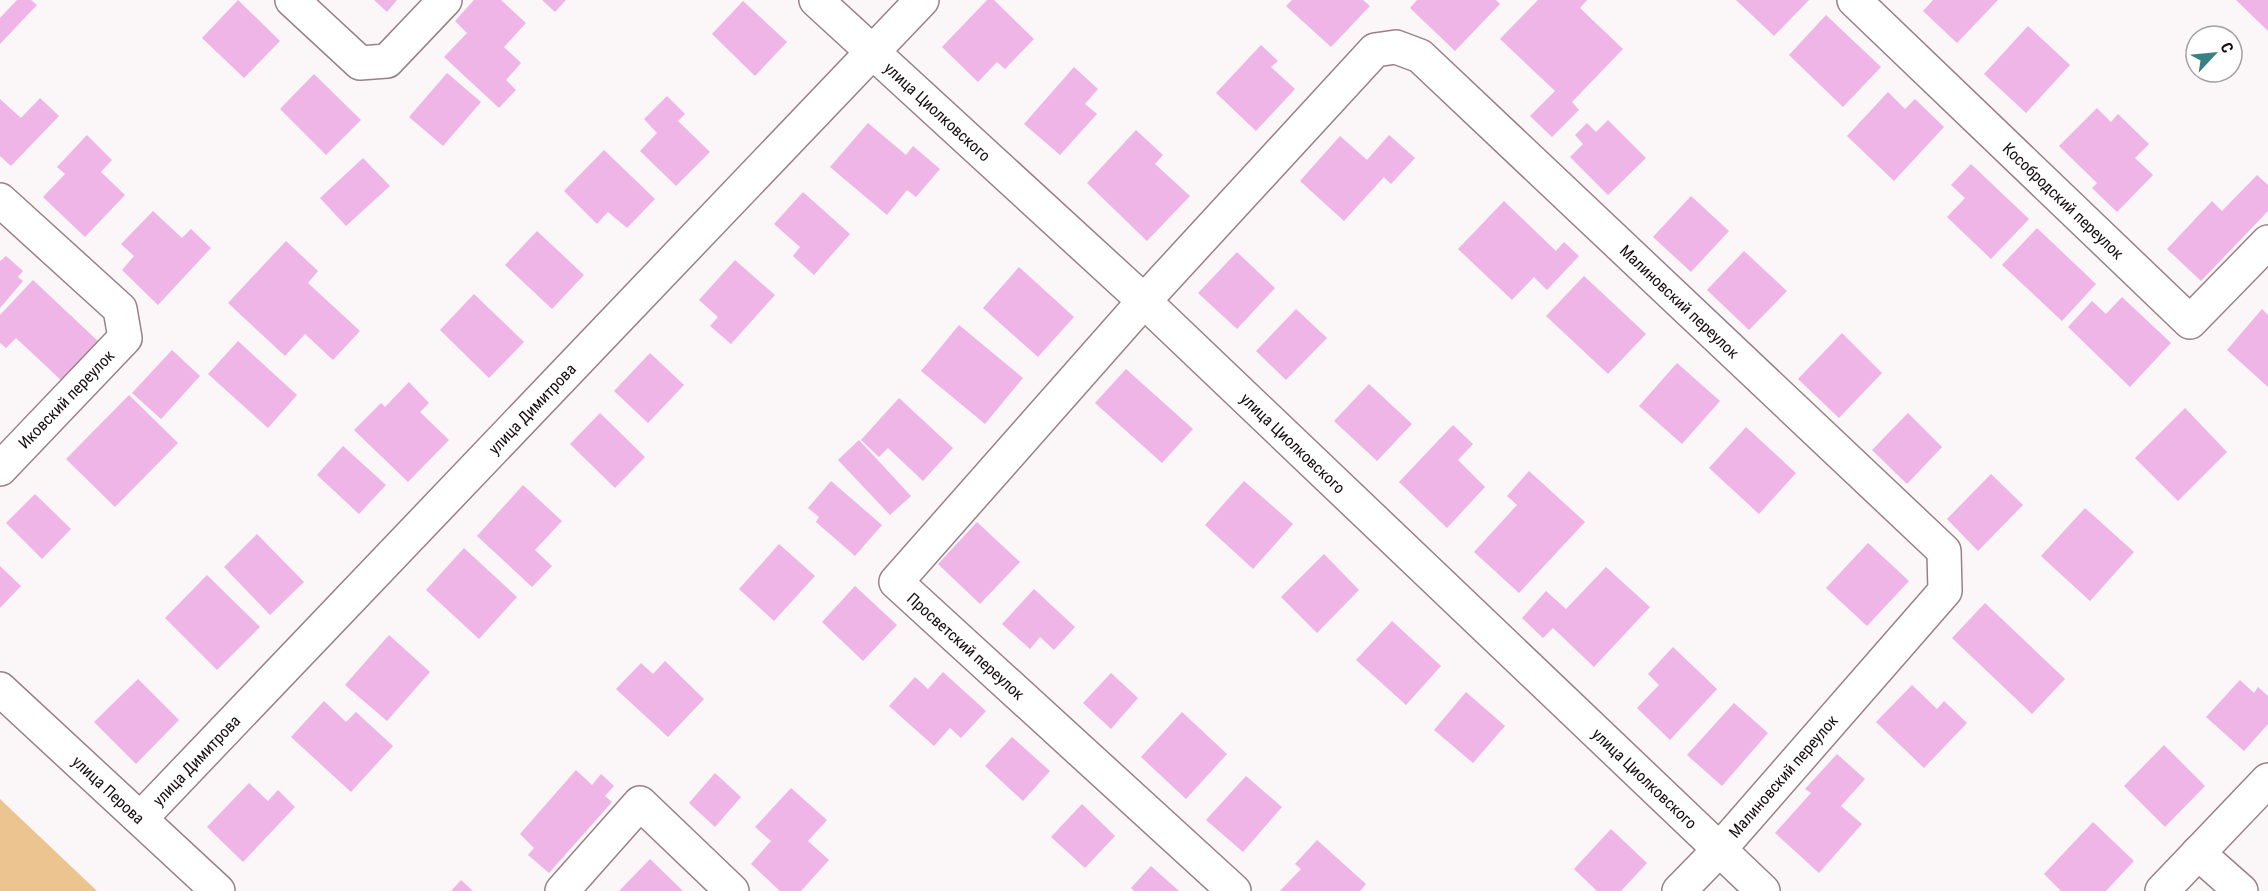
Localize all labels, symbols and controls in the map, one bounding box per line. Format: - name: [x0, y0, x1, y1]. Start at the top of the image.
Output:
- north arrow: [2184, 24, 2244, 84]
- text: С: [2216, 39, 2238, 56]
- street label: улица Циолковского: [880, 59, 994, 165]
- street label: Кособродский переулок: [1999, 139, 2128, 263]
- street label: Малиновский переулок: [1616, 241, 1743, 363]
- street label: Иковский переулок: [14, 346, 118, 453]
- street label: улица Димитрова: [485, 360, 580, 458]
- street label: улица Циолковского: [1236, 389, 1349, 498]
- street label: Просветский переулок: [903, 589, 1028, 704]
- street label: улица Димитрова: [149, 711, 244, 810]
- street label: Малиновский переулок: [1725, 711, 1842, 842]
- street label: улица Циолковского: [1588, 724, 1701, 833]
- street label: улица Перова: [68, 752, 148, 828]

